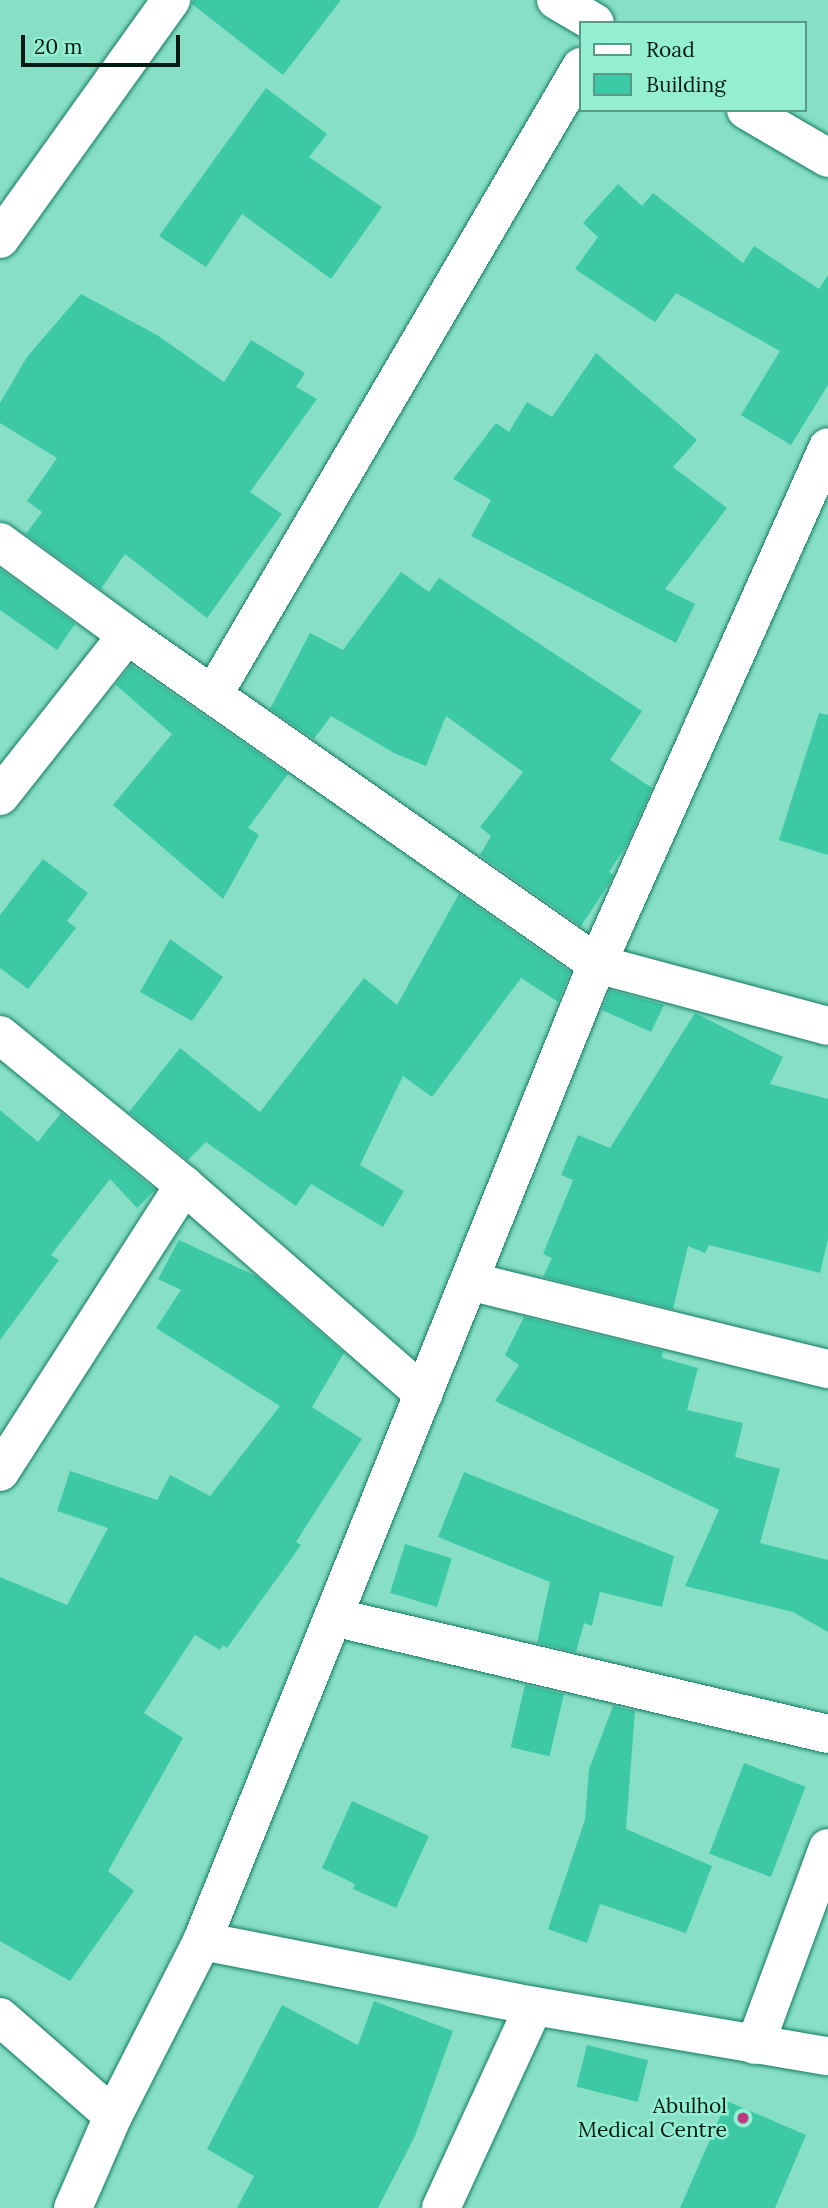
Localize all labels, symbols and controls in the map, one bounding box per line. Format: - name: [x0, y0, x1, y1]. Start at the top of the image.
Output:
- scale bar: [24, 21, 184, 65]
- legend: [580, 21, 807, 112]
- text: 20 m: [34, 33, 83, 60]
- text: Road: [646, 36, 695, 63]
- text: Building: [646, 71, 726, 98]
- place label: Abulhol Medical Centre: [578, 2093, 727, 2143]
- marker: Abulhol Medical Centre: [733, 2108, 753, 2128]

